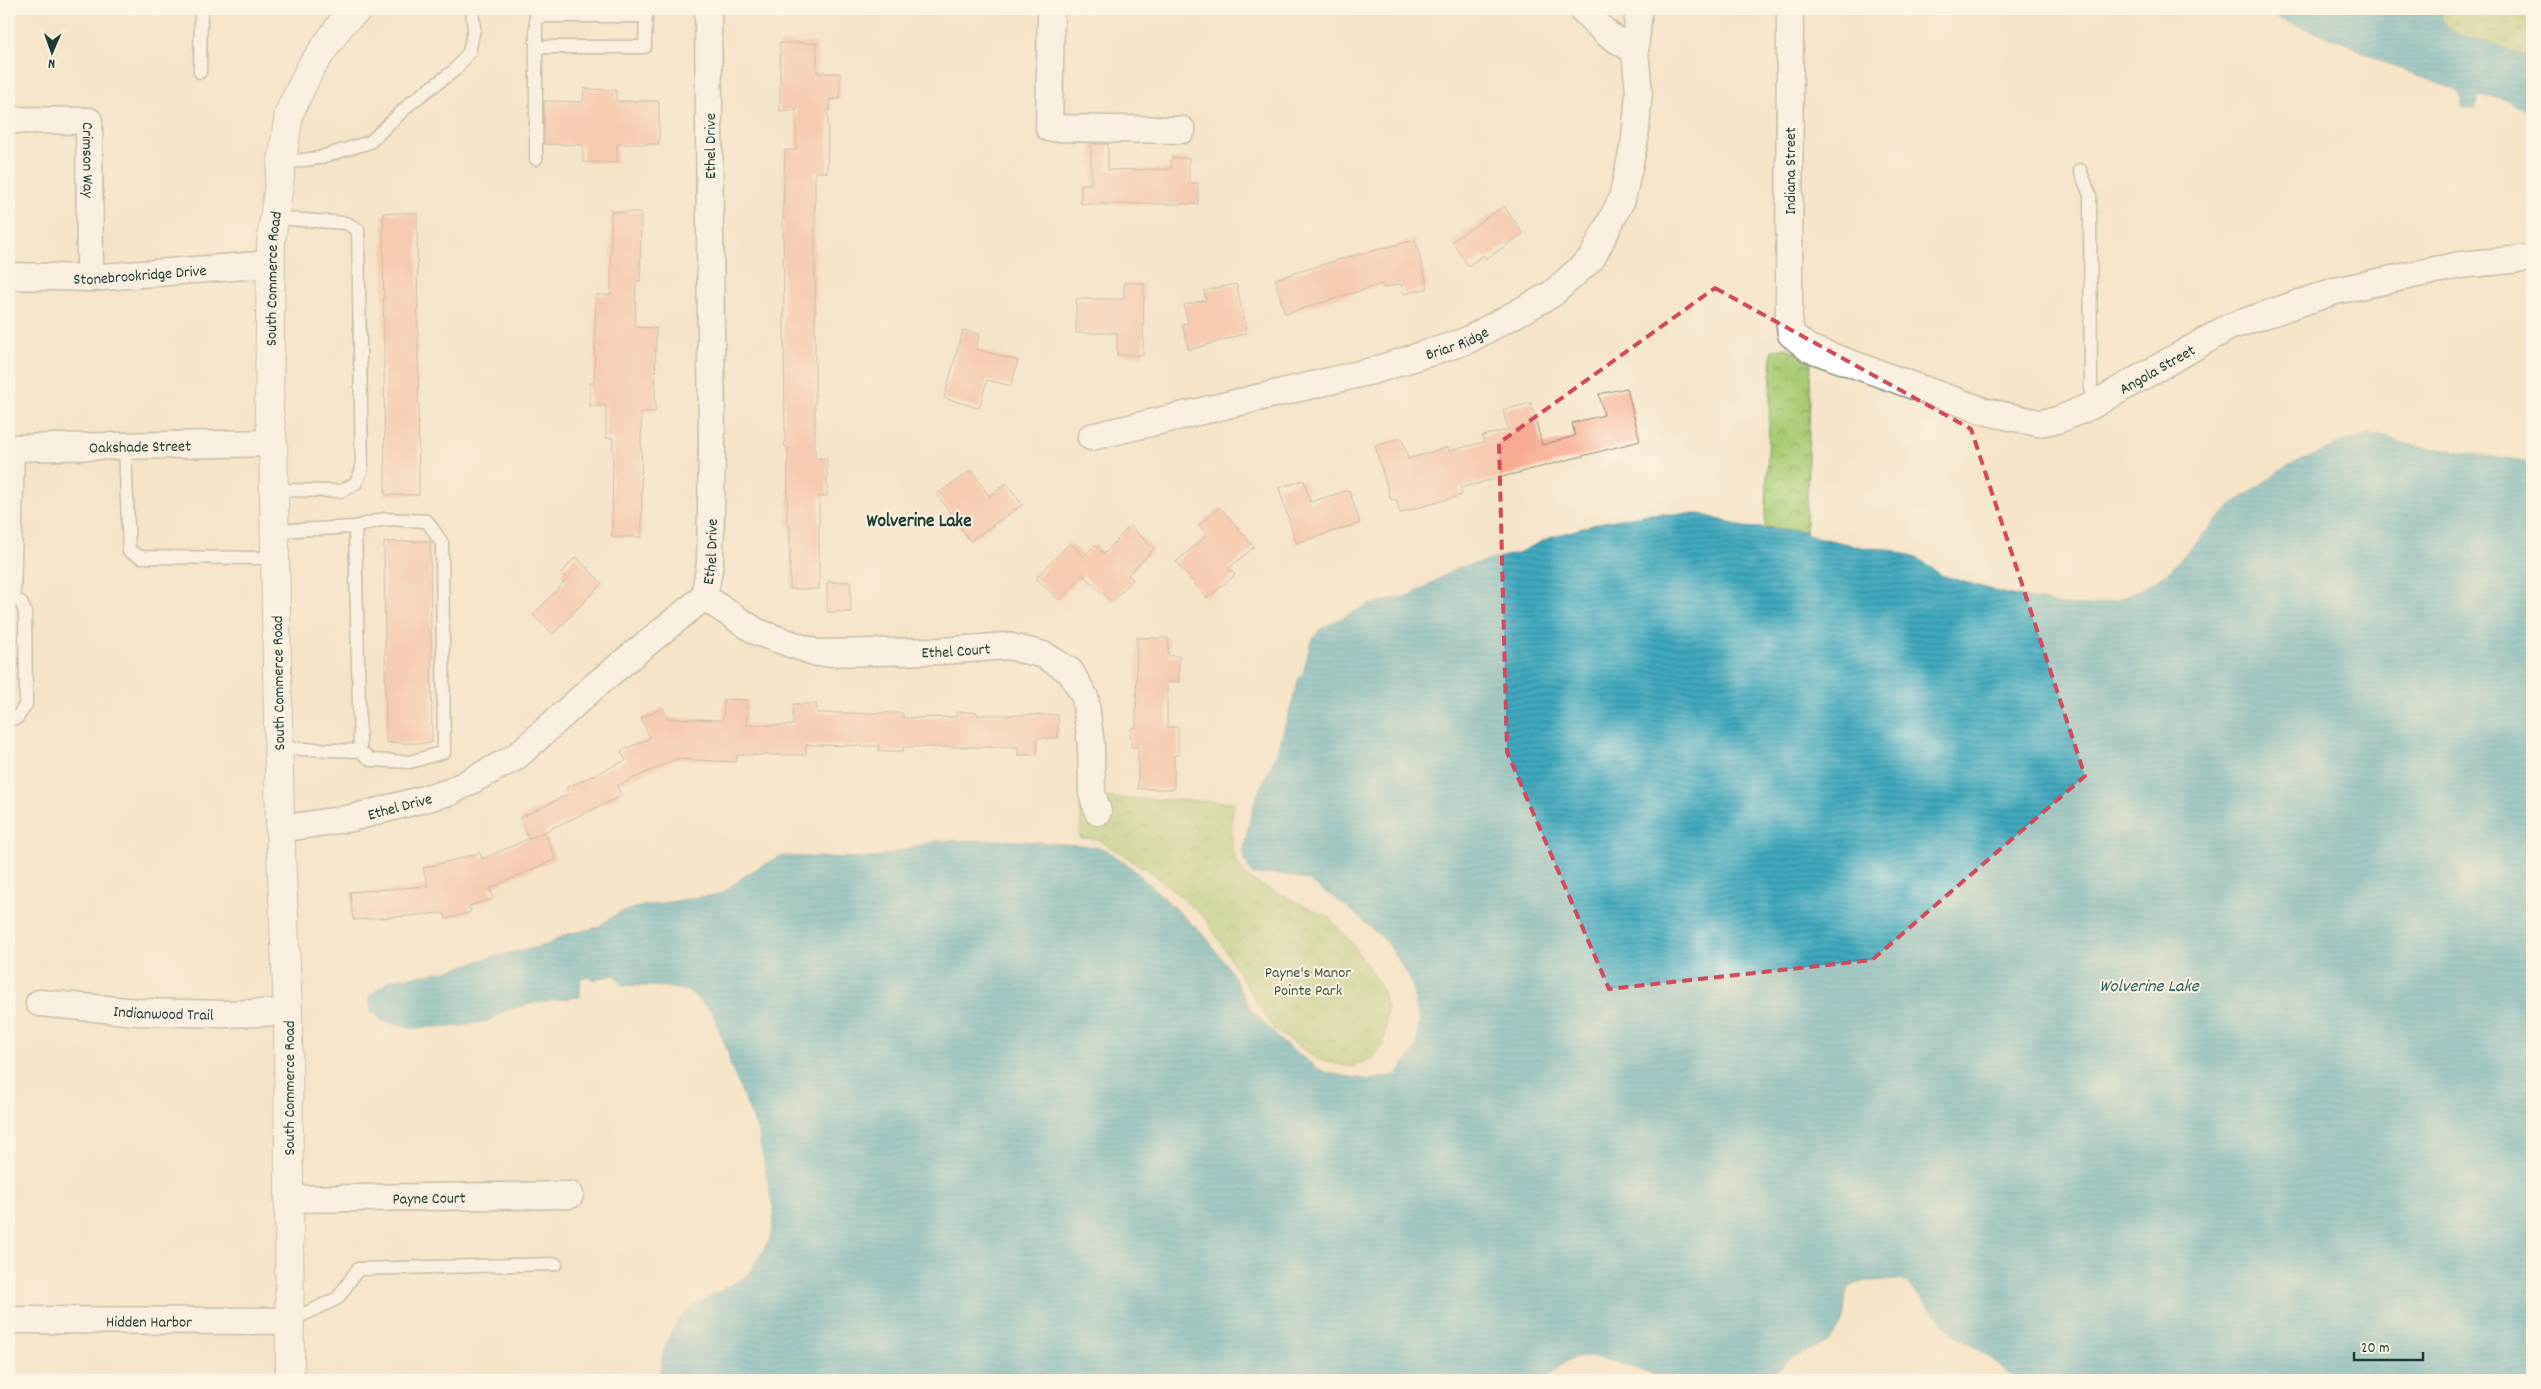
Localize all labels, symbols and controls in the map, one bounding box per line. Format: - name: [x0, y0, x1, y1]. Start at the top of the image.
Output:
- north arrow: [28, 28, 78, 78]
- text: N: [48, 53, 55, 73]
- street label: Ethel Drive: [700, 113, 723, 179]
- street label: Crimson Way: [75, 122, 98, 199]
- street label: Indiana Street: [1780, 127, 1803, 215]
- street label: South Commerce Road: [261, 210, 289, 346]
- street label: Stonebrookridge Drive: [73, 260, 207, 292]
- street label: Briar Ridge: [1423, 322, 1493, 367]
- street label: Angola Street: [2116, 340, 2200, 402]
- street label: Oakshade Street: [89, 436, 191, 460]
- district label: Wolverine Lake: [866, 509, 972, 536]
- street label: Ethel Drive: [697, 518, 725, 587]
- street label: South Commerce Road: [267, 615, 292, 751]
- street label: Ethel Court: [921, 638, 991, 665]
- street label: Ethel Drive: [365, 788, 435, 827]
- park label: Payne's Manor Pointe Park: [1265, 962, 1351, 1003]
- water label: Wolverine Lake: [2099, 975, 2200, 1000]
- street label: Indianwood Trail: [112, 1001, 214, 1028]
- street label: South Commerce Road: [279, 1020, 302, 1156]
- street label: Payne Court: [392, 1187, 466, 1212]
- street label: Hidden Harbor: [106, 1311, 192, 1335]
- scale bar: [2354, 1329, 2422, 1361]
- text: 20 m: [2361, 1338, 2389, 1360]

